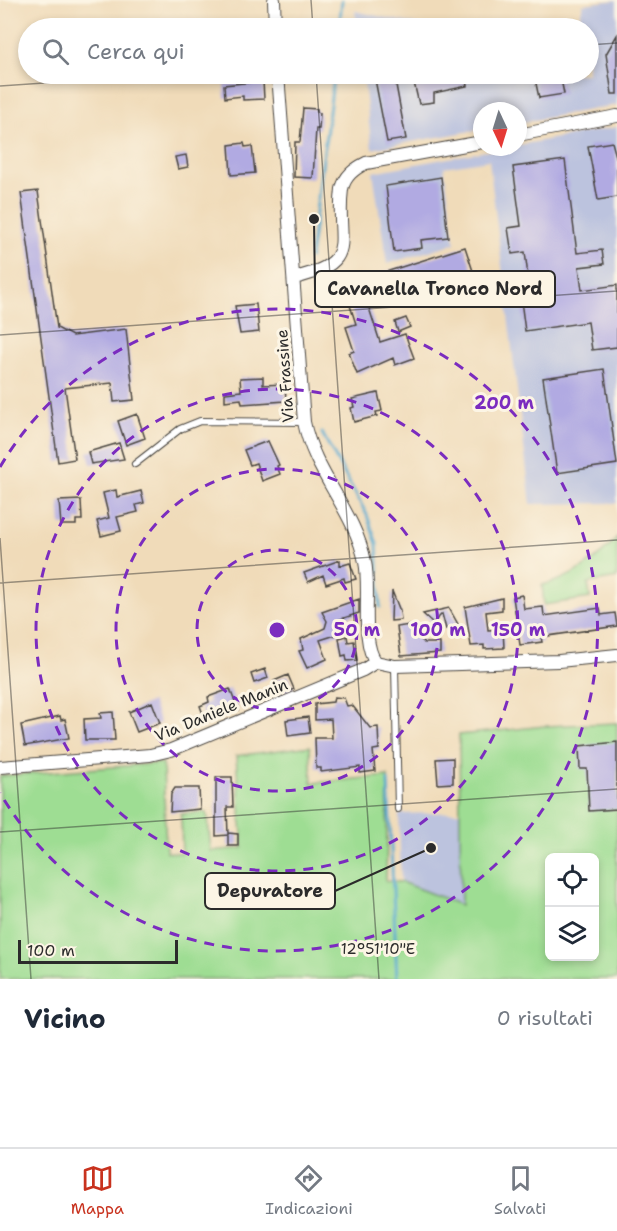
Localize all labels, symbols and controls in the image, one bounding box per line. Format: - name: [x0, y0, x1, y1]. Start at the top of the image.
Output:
- search box: [18, 18, 599, 84]
- icon: search: [39, 35, 72, 68]
- text: Cerca qui: [87, 37, 185, 66]
- north arrow: [473, 102, 527, 156]
- callout: Cavanella Tronco Nord: [315, 271, 555, 307]
- text: Cavanella Tronco Nord: [327, 277, 543, 301]
- street label: Via Frassine: [271, 329, 299, 423]
- text: 200 m: [474, 391, 535, 415]
- text: 50 m: [334, 618, 381, 642]
- text: 100 m: [410, 618, 466, 642]
- text: 150 m: [491, 618, 546, 642]
- centre of rings: [267, 620, 287, 640]
- street label: Via Daniele Manin: [151, 674, 291, 746]
- map controls: [545, 853, 599, 961]
- button: locate: [545, 853, 599, 907]
- callout: Depuratore: [205, 873, 335, 909]
- text: Depuratore: [217, 879, 323, 903]
- button: layers: [545, 907, 599, 961]
- scale bar: [18, 937, 178, 964]
- text: 12°51'10"E: [341, 939, 415, 959]
- text: 100 m: [27, 940, 75, 961]
- text: Vicino: [24, 1001, 106, 1036]
- text: 0 risultati: [497, 1005, 593, 1031]
- tab: Mappa: [71, 1162, 124, 1219]
- tab: Indicazioni: [265, 1162, 353, 1219]
- tab: Salvati: [494, 1162, 546, 1219]

